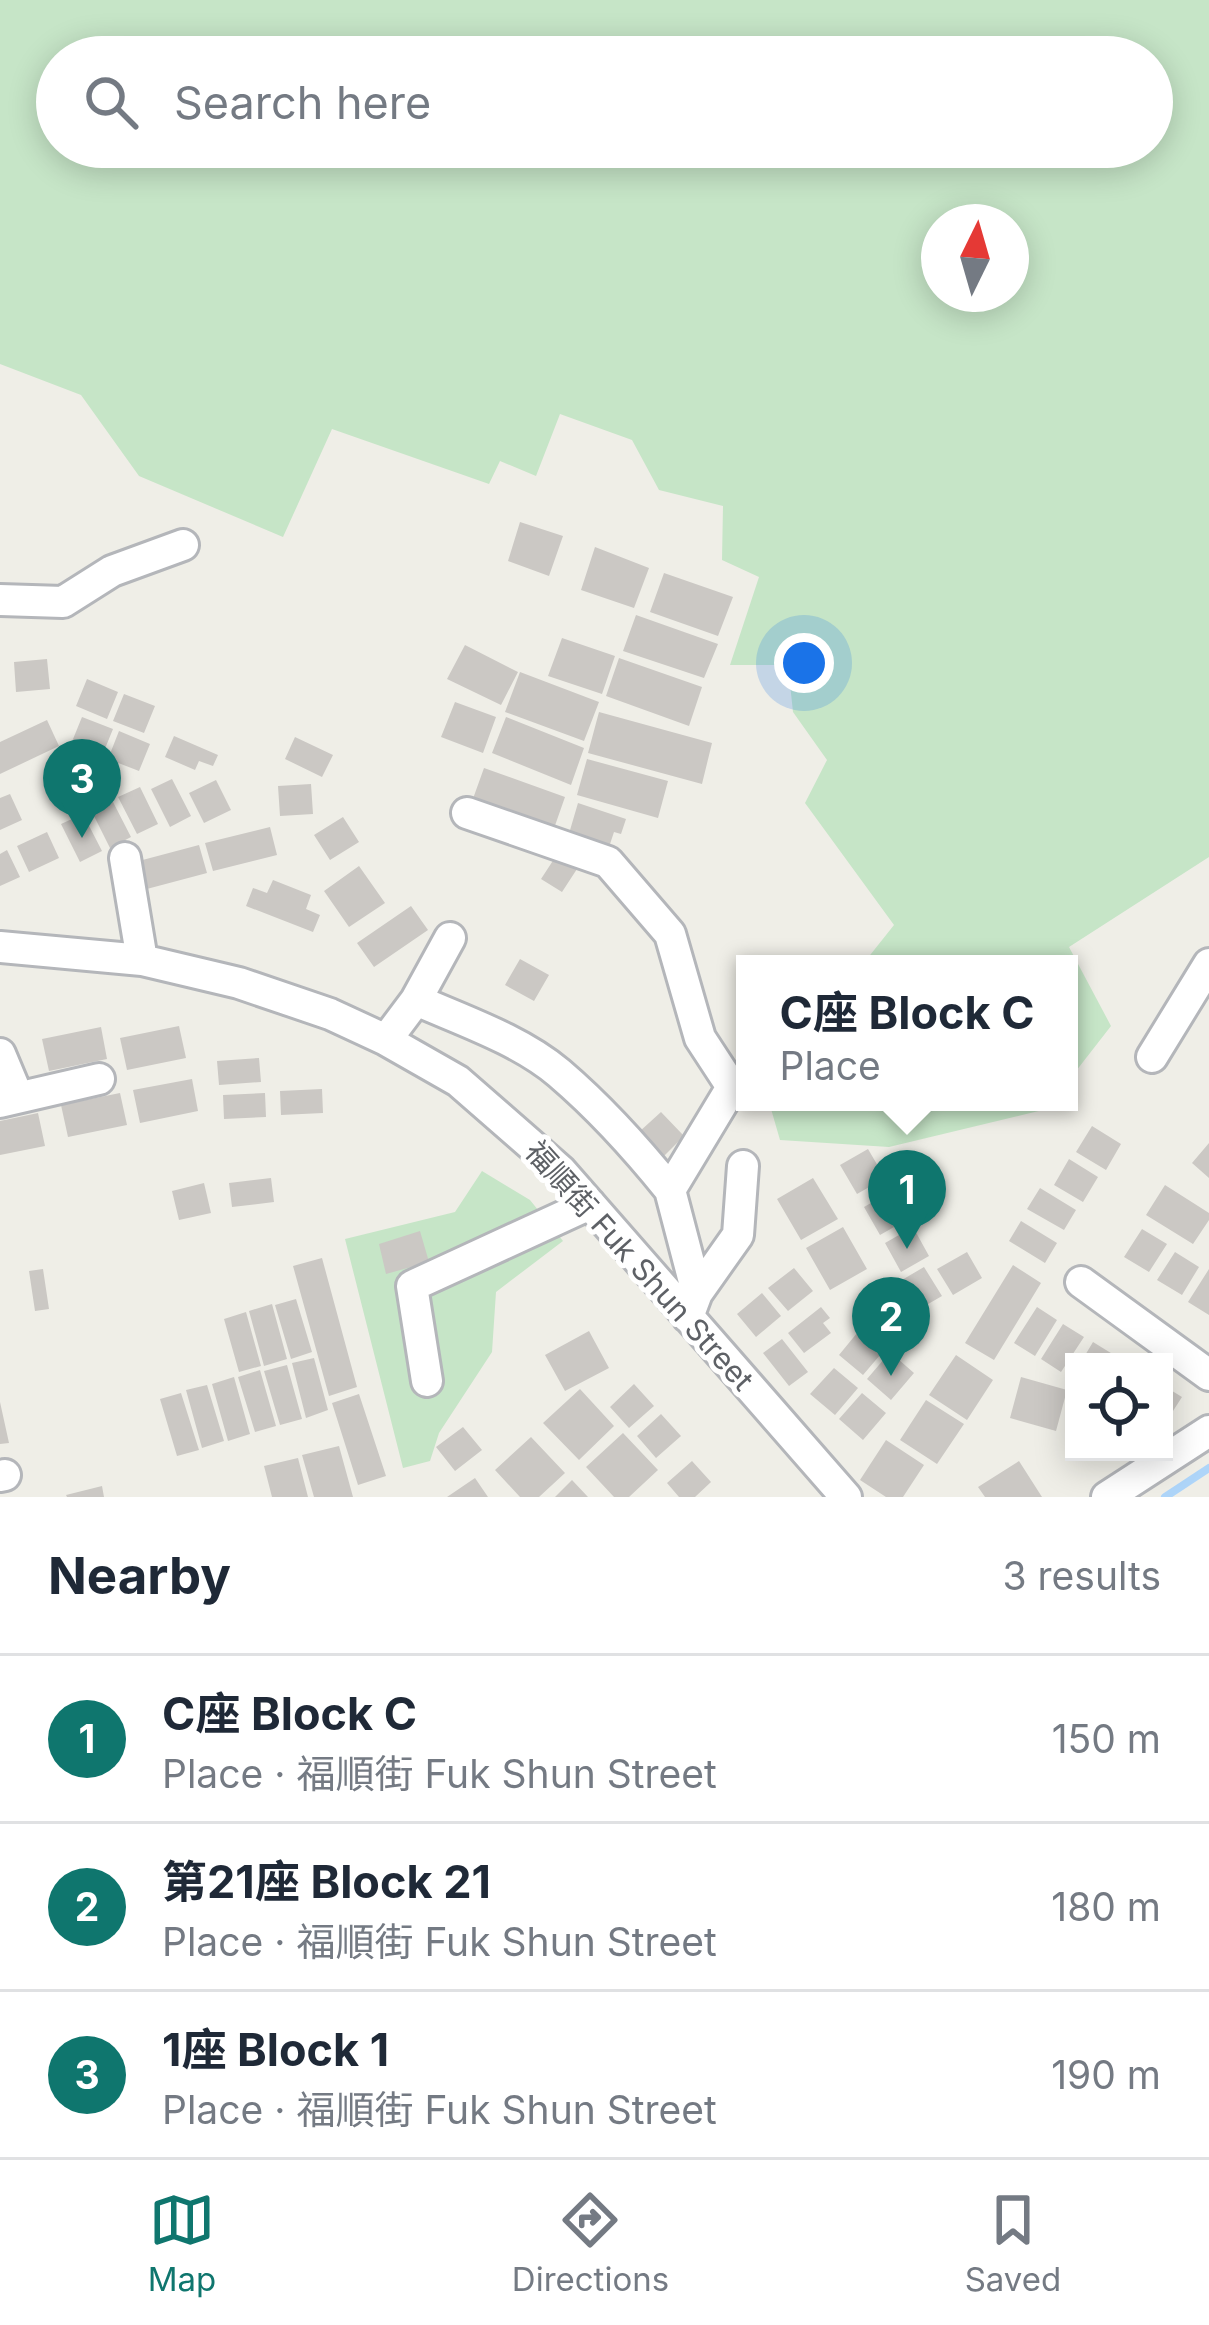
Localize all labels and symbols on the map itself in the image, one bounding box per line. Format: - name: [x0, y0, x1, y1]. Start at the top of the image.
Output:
- north arrow: [921, 204, 1029, 312]
- your location: [774, 633, 834, 693]
- pin: 3: [43, 739, 121, 838]
- street label: 福順街 Fuk Shun Street: [518, 1133, 761, 1398]
- pin: 1: [868, 1150, 946, 1249]
- pin: 2: [852, 1277, 930, 1376]

